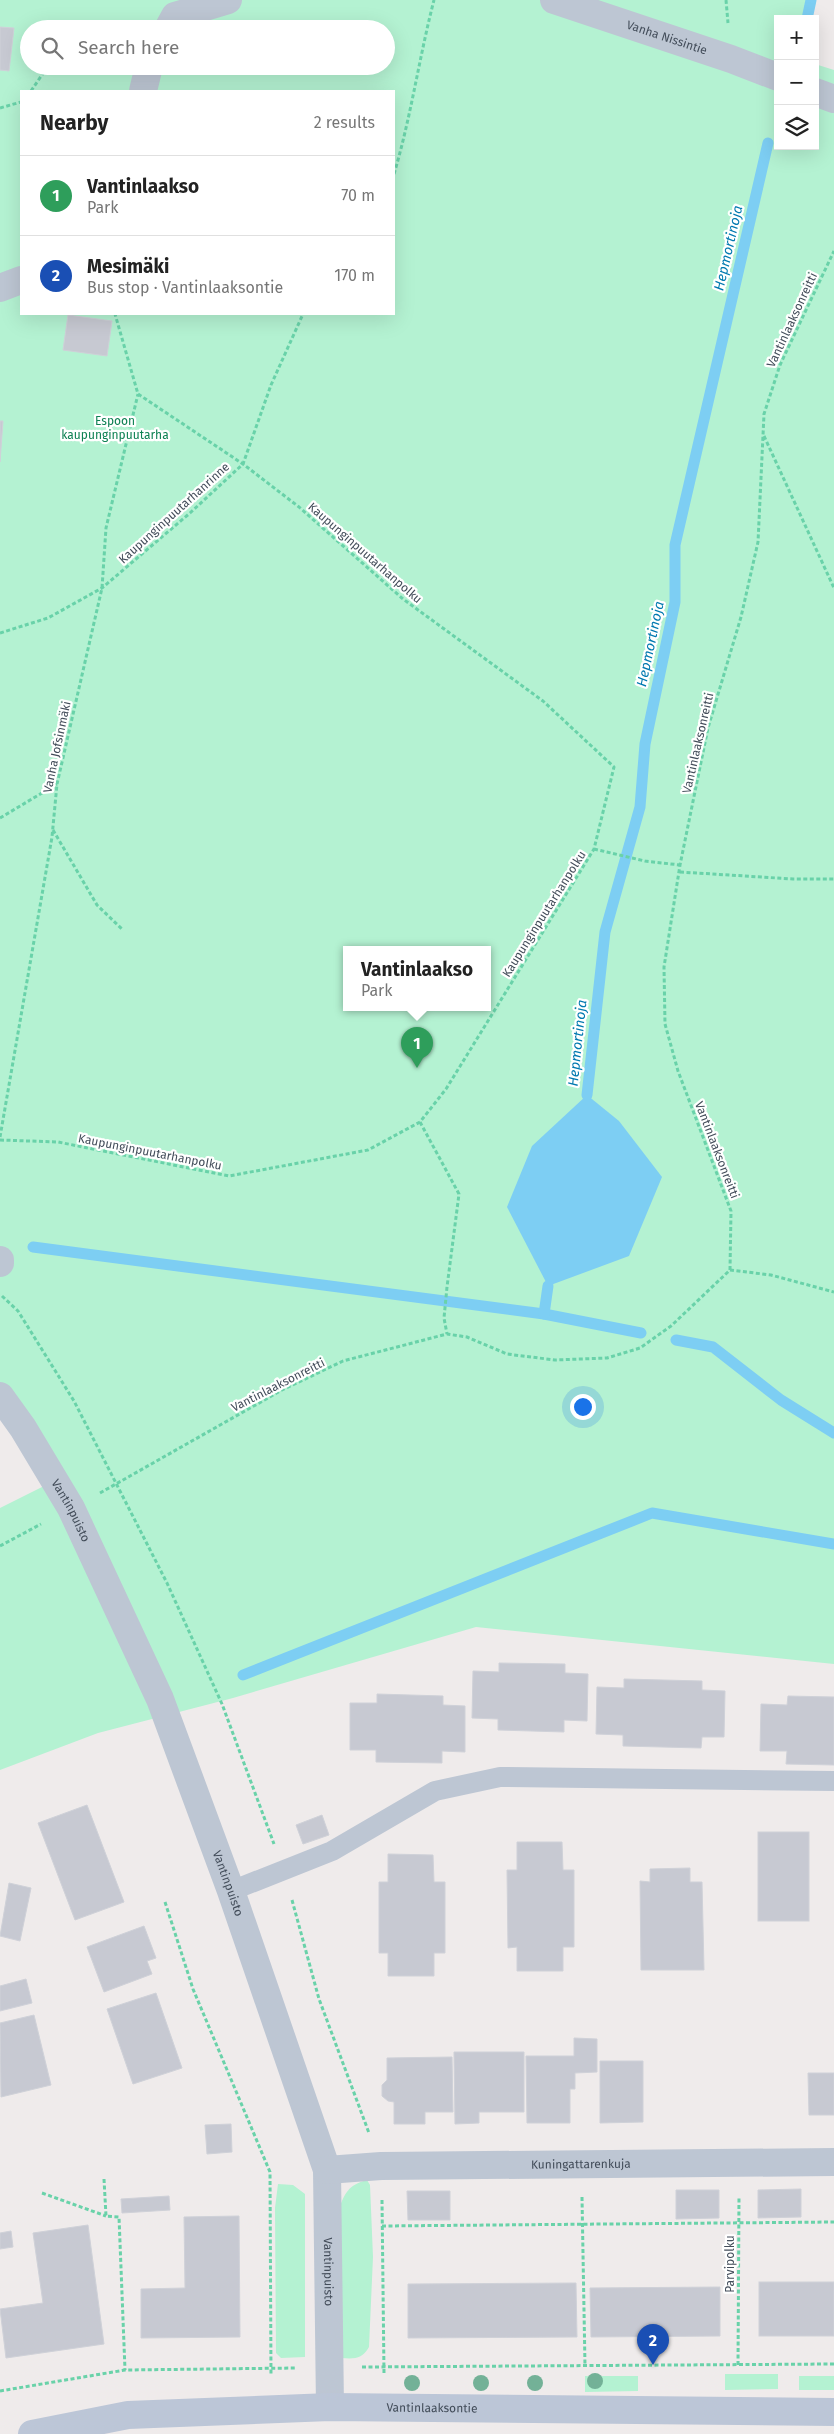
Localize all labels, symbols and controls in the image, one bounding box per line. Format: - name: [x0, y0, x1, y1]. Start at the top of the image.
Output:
- map controls: [774, 15, 819, 150]
- button: +: [774, 15, 819, 60]
- street label: Vanha Nissintie: [625, 18, 709, 58]
- search box: [20, 20, 395, 75]
- icon: search: [38, 34, 66, 62]
- text: Search here: [78, 36, 179, 59]
- button: −: [774, 60, 819, 105]
- button: layers: [774, 105, 819, 150]
- text: Nearby: [40, 110, 108, 136]
- text: 2 results: [314, 113, 375, 132]
- text: Vantinlaakso: [87, 175, 199, 198]
- text: 1: [52, 186, 60, 205]
- text: 70 m: [341, 186, 375, 205]
- text: Park: [87, 198, 119, 217]
- water label: Hepmortinoja: [710, 204, 747, 292]
- text: Mesimäki: [87, 255, 169, 278]
- text: 2: [52, 266, 60, 285]
- text: 170 m: [334, 266, 375, 285]
- street label: Vantinlaaksonreitti: [764, 270, 820, 370]
- text: Bus stop · Vantinlaaksontie: [87, 278, 283, 297]
- park label: Espoon kaupunginpuutarha: [61, 414, 169, 442]
- street label: Kaupunginpuutarhanrinne: [116, 460, 232, 566]
- street label: Kaupunginpuutarhanpolku: [305, 500, 425, 606]
- water label: Hepmortinoja: [633, 600, 668, 688]
- street label: Vantinlaaksonreitti: [680, 691, 716, 795]
- street label: Vanha Jofsinmäki: [40, 700, 74, 794]
- street label: Kaupunginpuutarhanpolku: [499, 848, 589, 980]
- popup: [343, 946, 491, 1011]
- text: Vantinlaakso: [361, 958, 473, 981]
- text: Park: [361, 981, 392, 1000]
- water label: Hepmortinoja: [564, 999, 591, 1087]
- pin: 1: [401, 1027, 433, 1068]
- street label: Vantinlaaksonreitti: [692, 1099, 742, 1201]
- street label: Kaupunginpuutarhanpolku: [77, 1131, 223, 1173]
- street label: Vantinlaaksonreitti: [229, 1355, 327, 1415]
- your location: [570, 1394, 596, 1420]
- street label: Vantinpuisto: [48, 1477, 93, 1544]
- street label: Vantinpuisto: [210, 1849, 246, 1918]
- street label: Kuningattarenkuja: [531, 2157, 631, 2172]
- street label: Parvipolku: [723, 2235, 737, 2293]
- street label: Vantinpuisto: [321, 2237, 336, 2306]
- pin: 2: [637, 2324, 669, 2365]
- street label: Vantinlaaksontie: [386, 2401, 478, 2415]

